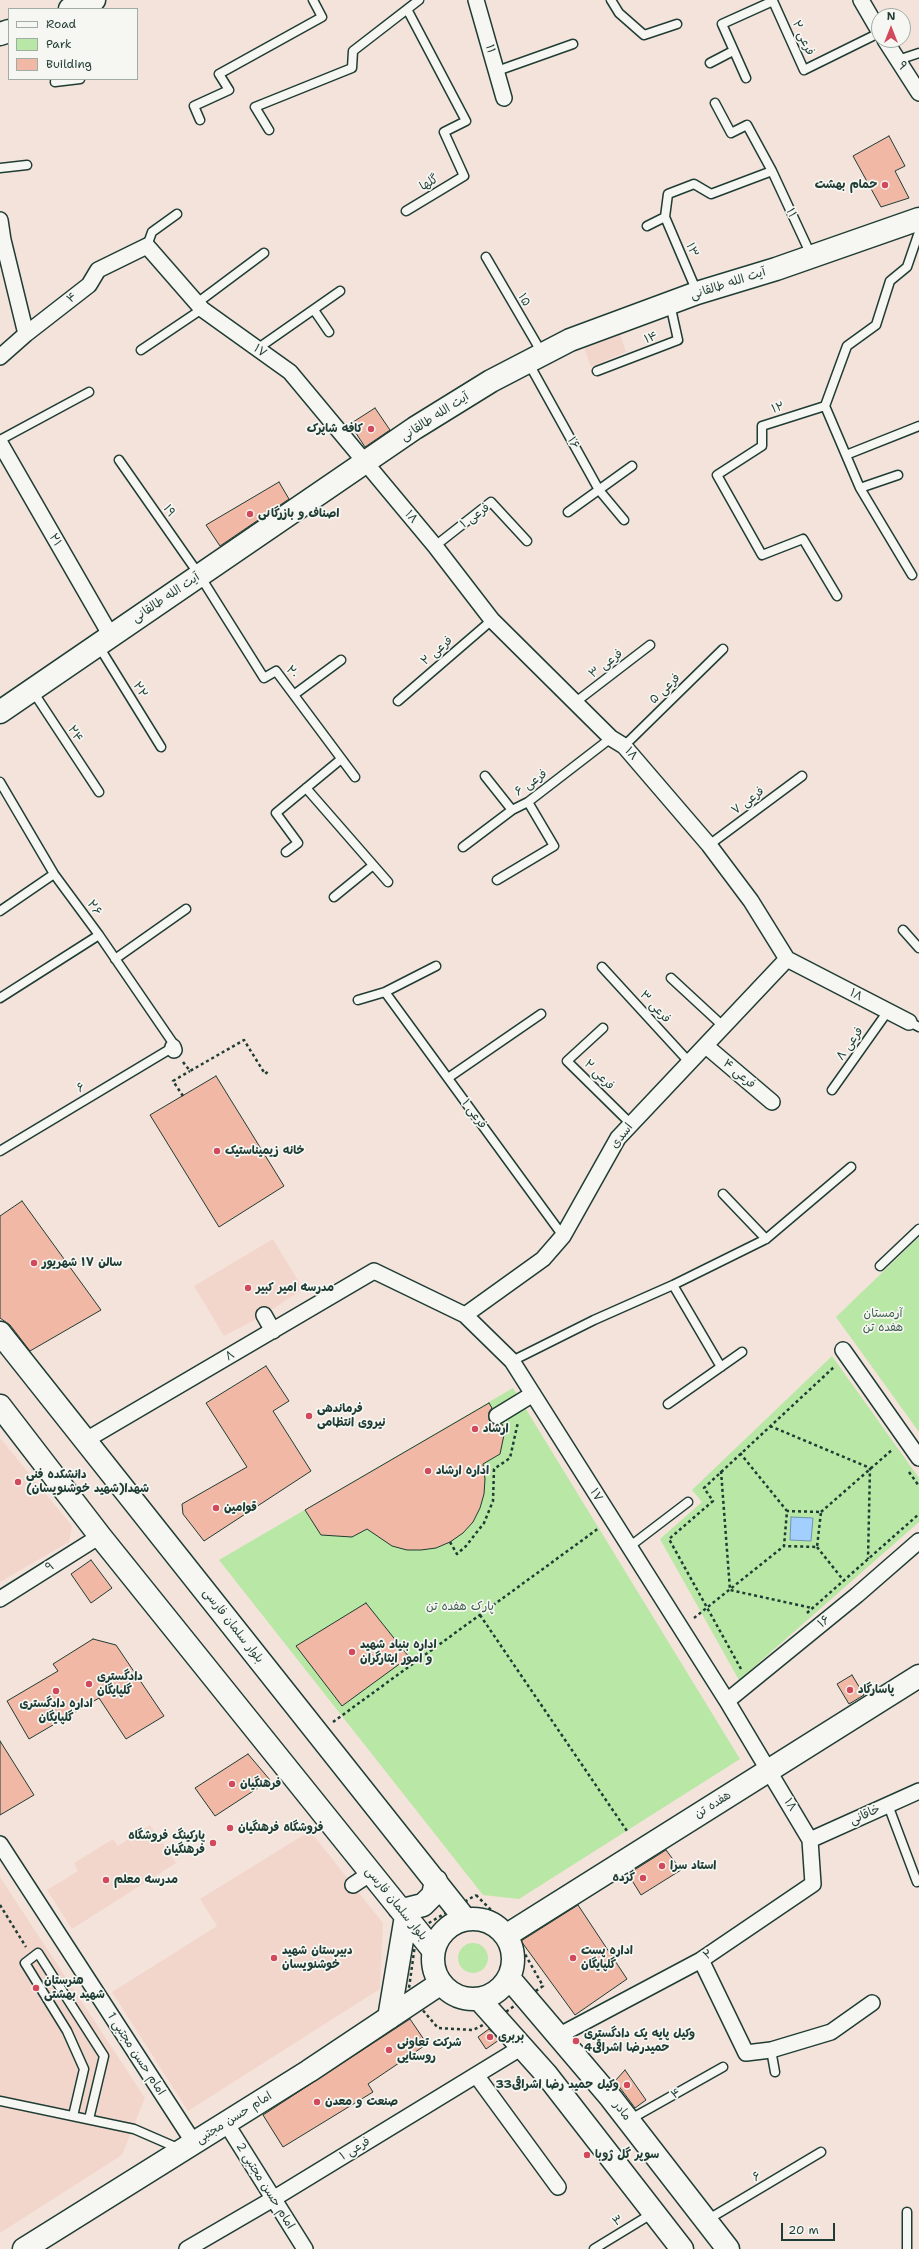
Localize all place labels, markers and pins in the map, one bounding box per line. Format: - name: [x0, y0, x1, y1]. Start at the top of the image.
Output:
- place label: حمام بهشت: [815, 178, 877, 192]
- marker: حمام بهشت: [880, 180, 890, 190]
- place label: کافه شاپرک: [307, 422, 363, 436]
- marker: کافه شاپرک: [366, 424, 376, 434]
- place label: اصناف و بازرگانی: [258, 507, 339, 521]
- marker: اصناف و بازرگانی: [245, 509, 255, 519]
- place label: خانه زیمیناستیک: [225, 1144, 304, 1158]
- marker: خانه زیمیناستیک: [212, 1146, 222, 1156]
- place label: سالن ۱۷ شهریور: [42, 1256, 122, 1270]
- marker: سالن ۱۷ شهریور: [29, 1258, 39, 1268]
- place label: مدرسه امیر کبیر: [256, 1281, 334, 1295]
- marker: مدرسه امیر کبیر: [243, 1283, 253, 1293]
- place label: فرماندهی نیروی انتظامی: [317, 1402, 385, 1430]
- marker: فرماندهی نیروی انتظامی: [304, 1411, 314, 1421]
- place label: ارشاد: [483, 1422, 509, 1436]
- marker: ارشاد: [470, 1424, 480, 1434]
- place label: اداره ارشاد: [436, 1464, 489, 1478]
- marker: اداره ارشاد: [423, 1466, 433, 1476]
- place label: دانشکده فنی شهدا(شهید خوشنویسان): [26, 1468, 149, 1496]
- marker: دانشکده فنی شهدا(شهید خوشنویسان): [13, 1477, 23, 1487]
- place label: قوامین: [224, 1501, 257, 1515]
- marker: قوامین: [211, 1503, 221, 1513]
- place label: اداره بنیاد شهید و امور ایثارگران: [360, 1638, 436, 1666]
- marker: اداره بنیاد شهید و امور ایثارگران: [347, 1647, 357, 1657]
- place label: دادگستری گلپایگان: [97, 1670, 143, 1698]
- marker: دادگستری گلپایگان: [84, 1679, 94, 1689]
- place label: پاسارگاد: [858, 1683, 894, 1697]
- marker: پاسارگاد: [845, 1685, 855, 1695]
- marker: اداره دادگستری گلپایگان: [51, 1686, 61, 1696]
- place label: اداره دادگستری گلپایگان: [19, 1697, 93, 1725]
- place label: فرهنگیان: [240, 1777, 281, 1791]
- marker: فرهنگیان: [227, 1779, 237, 1789]
- place label: فروشگاه فرهنگیان: [238, 1821, 323, 1835]
- marker: فروشگاه فرهنگیان: [225, 1823, 235, 1833]
- place label: پارکینگ فروشگاه فرهنگیان: [128, 1829, 205, 1857]
- marker: پارکینگ فروشگاه فرهنگیان: [208, 1838, 218, 1848]
- place label: استاد سرا: [670, 1859, 716, 1873]
- marker: استاد سرا: [657, 1861, 667, 1871]
- place label: گرده: [612, 1871, 635, 1885]
- place label: مدرسه معلم: [114, 1873, 178, 1887]
- marker: گرده: [638, 1873, 648, 1883]
- marker: مدرسه معلم: [101, 1875, 111, 1885]
- place label: دبیرستان شهید خوشنویسان: [282, 1944, 353, 1972]
- place label: اداره پست گلپایگان: [581, 1944, 633, 1972]
- marker: دبیرستان شهید خوشنویسان: [269, 1953, 279, 1963]
- marker: اداره پست گلپایگان: [568, 1953, 578, 1963]
- place label: هنرستان شهید بهشتی: [44, 1974, 105, 2002]
- marker: هنرستان شهید بهشتی: [31, 1983, 41, 1993]
- place label: وکیل پایه یک دادگستری حمیدرضا اشراقی4: [584, 2027, 695, 2055]
- place label: بربری: [498, 2030, 524, 2044]
- marker: بربری: [485, 2032, 495, 2042]
- place label: شرکت تعاونی روستایی: [397, 2036, 462, 2064]
- marker: وکیل پایه یک دادگستری حمیدرضا اشراقی4: [571, 2036, 581, 2046]
- marker: شرکت تعاونی روستایی: [384, 2045, 394, 2055]
- place label: وکیل حمید رضا اشراقی33: [495, 2078, 619, 2092]
- marker: وکیل حمید رضا اشراقی33: [622, 2080, 632, 2090]
- place label: صنعت و معدن: [325, 2095, 398, 2109]
- marker: صنعت و معدن: [312, 2097, 322, 2107]
- place label: سوپر گل ژوبا: [595, 2148, 659, 2162]
- marker: سوپر گل ژوبا: [582, 2150, 592, 2160]

